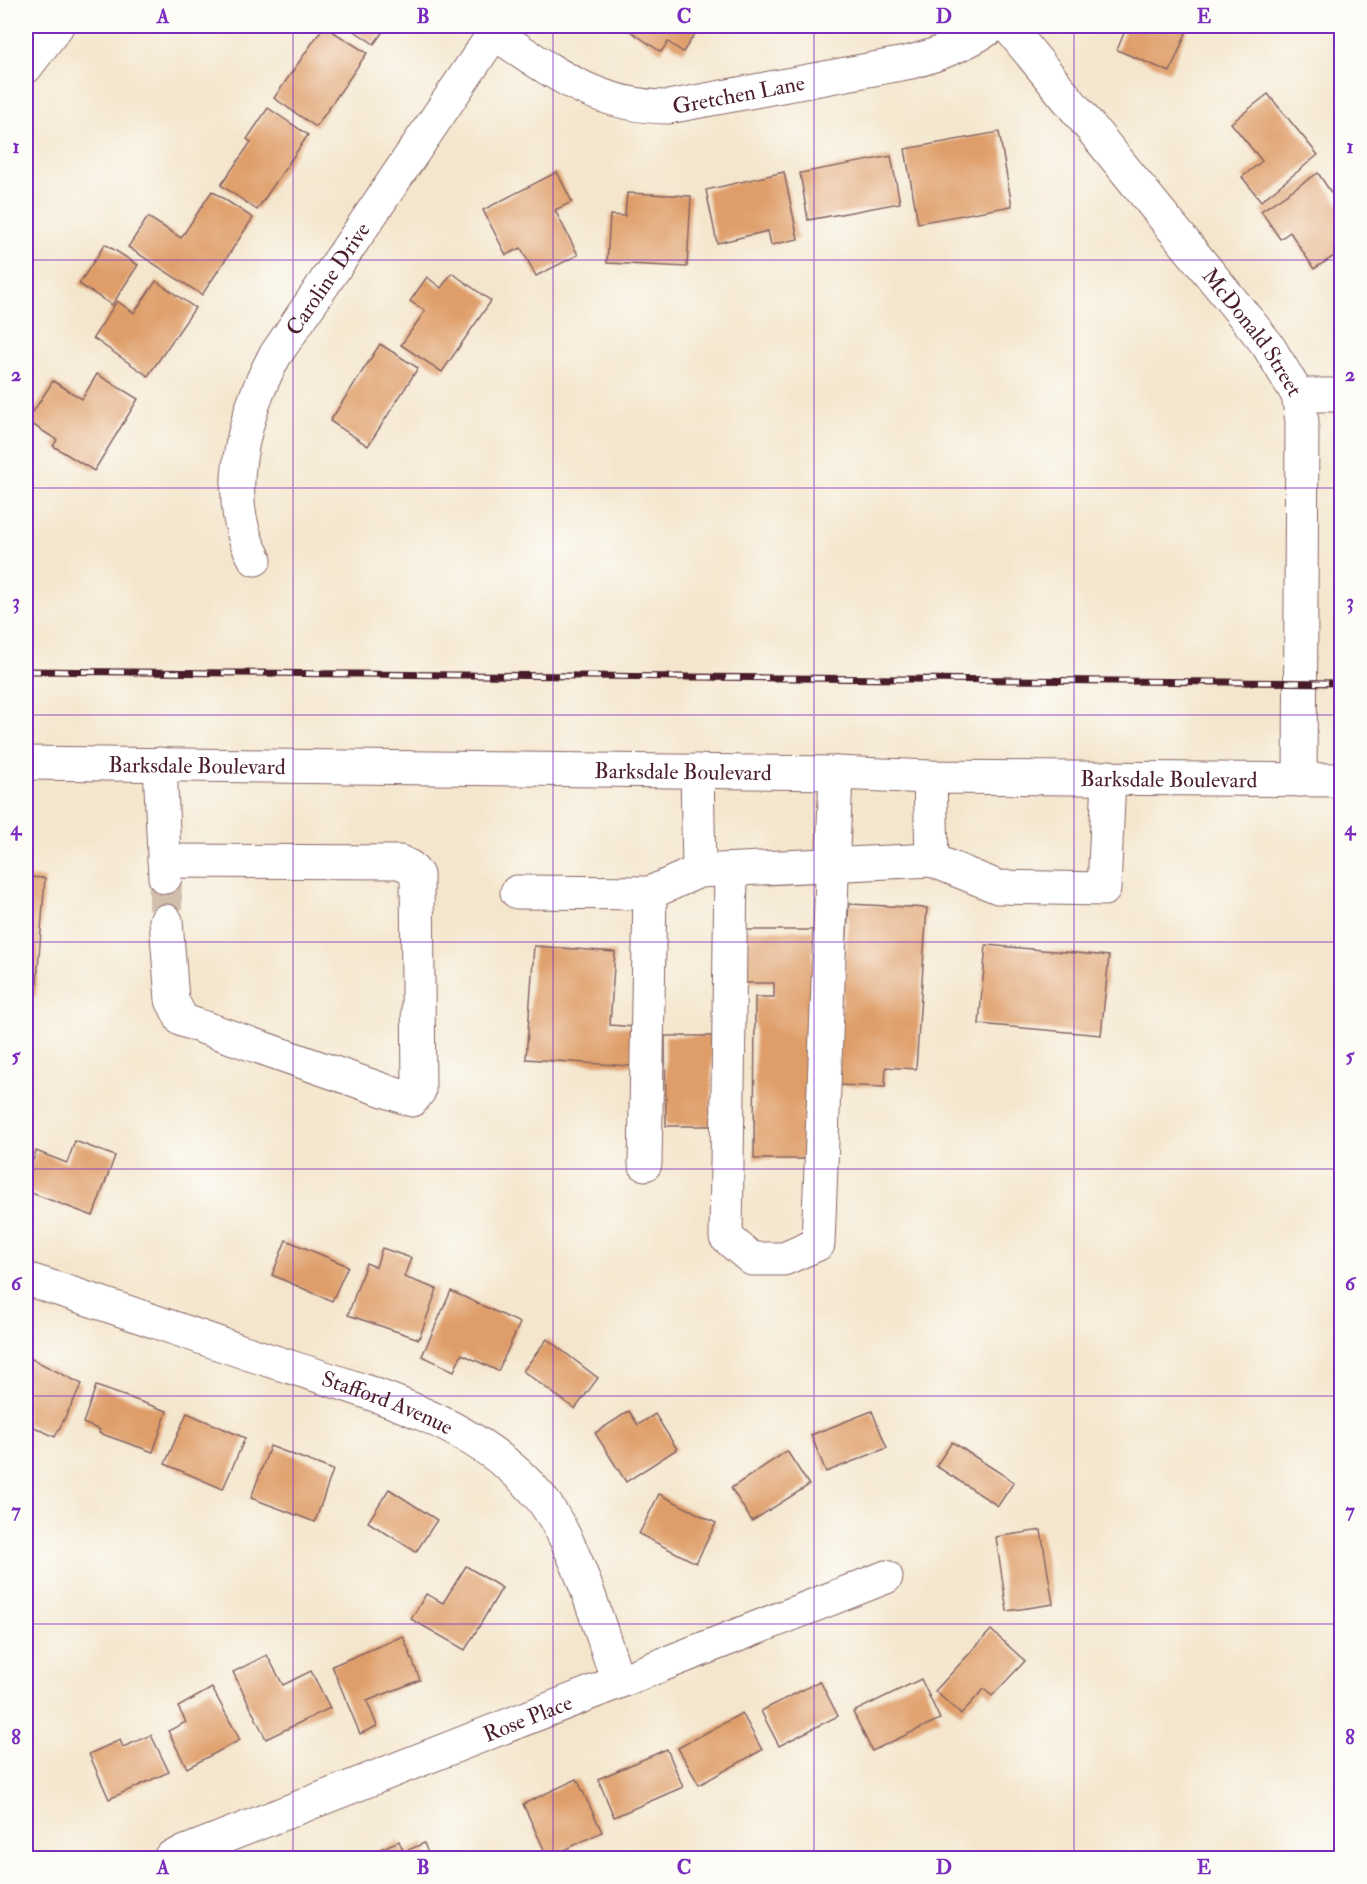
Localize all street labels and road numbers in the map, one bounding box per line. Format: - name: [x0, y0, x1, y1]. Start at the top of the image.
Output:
- street label: Gretchen Lane: [670, 69, 807, 121]
- street label: Caroline Drive: [280, 217, 377, 341]
- street label: McDonald Street: [1196, 263, 1308, 402]
- street label: Barksdale Boulevard: [108, 751, 286, 781]
- street label: Barksdale Boulevard: [594, 757, 772, 787]
- street label: Barksdale Boulevard: [1080, 765, 1258, 794]
- street label: Stafford Avenue: [318, 1365, 458, 1441]
- street label: Rose Place: [479, 1689, 576, 1749]

